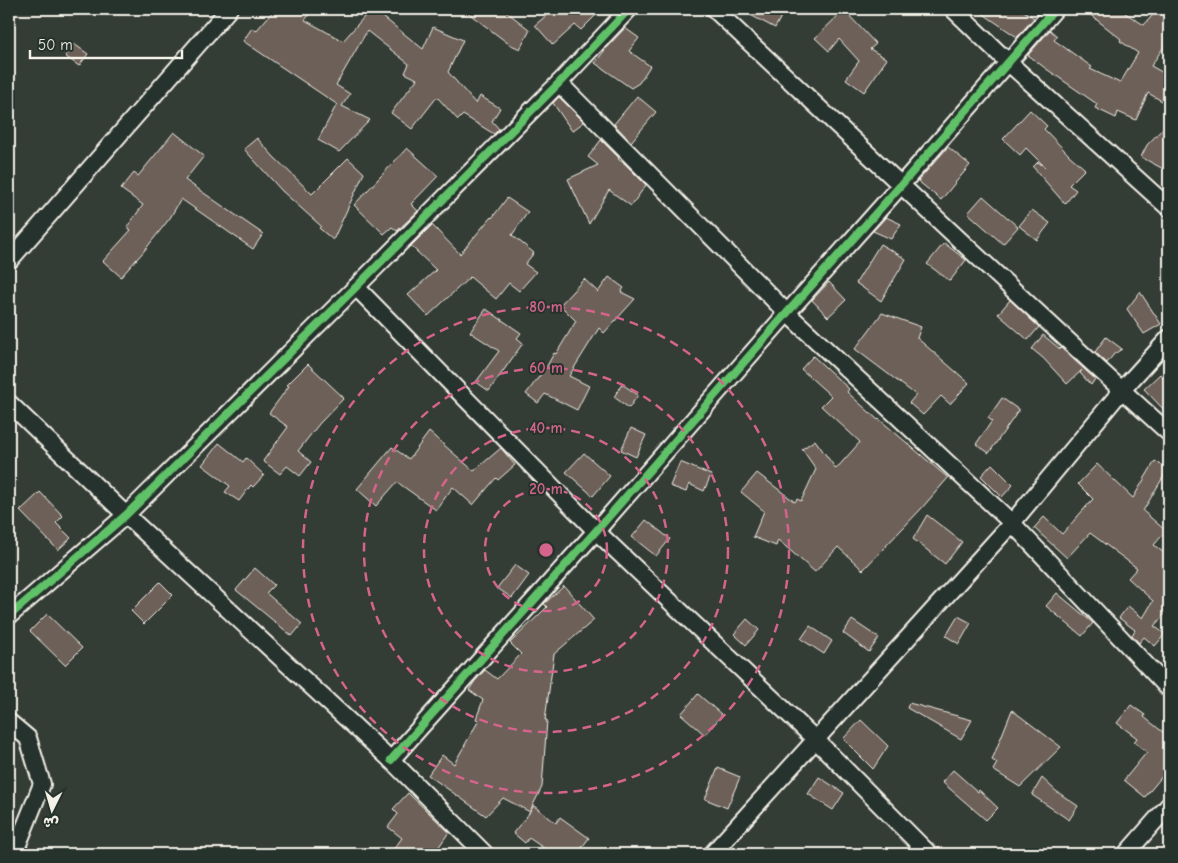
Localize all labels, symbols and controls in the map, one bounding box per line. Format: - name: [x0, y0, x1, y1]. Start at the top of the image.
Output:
- scale bar: [30, 28, 182, 60]
- text: 50 m: [38, 36, 73, 54]
- text: 80 m: [529, 298, 563, 316]
- text: 60 m: [529, 359, 563, 377]
- text: 40 m: [530, 419, 563, 437]
- text: 20 m: [529, 480, 563, 498]
- centre of rings: [537, 541, 555, 559]
- north arrow: [28, 786, 78, 836]
- text: ش: [42, 813, 59, 832]

